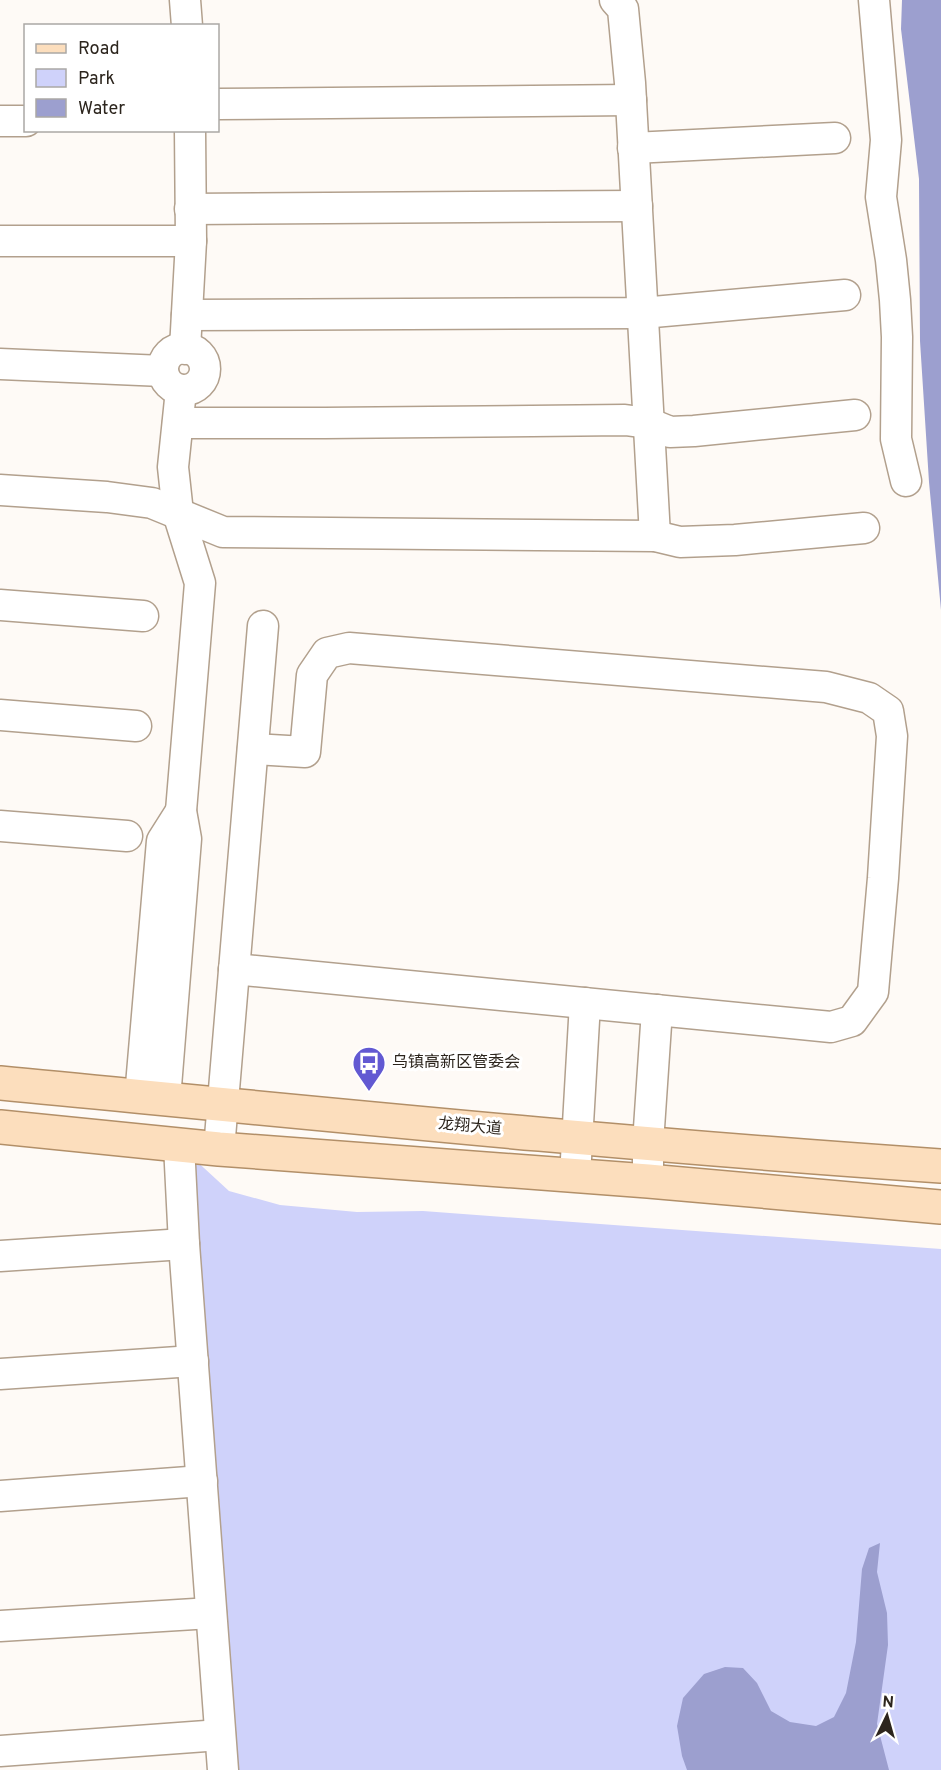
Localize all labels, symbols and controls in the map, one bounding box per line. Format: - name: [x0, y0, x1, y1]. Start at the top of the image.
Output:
- legend: [24, 24, 219, 132]
- text: Road: [78, 38, 120, 61]
- text: Park: [78, 68, 115, 91]
- text: Water: [78, 98, 125, 121]
- bus stop icon: 乌镇高新区管委会: [351, 1045, 387, 1092]
- place label: 乌镇高新区管委会: [392, 1053, 520, 1073]
- street label: 龙翔大道: [437, 1114, 503, 1140]
- north arrow: [857, 1686, 917, 1746]
- text: N: [882, 1693, 895, 1714]

